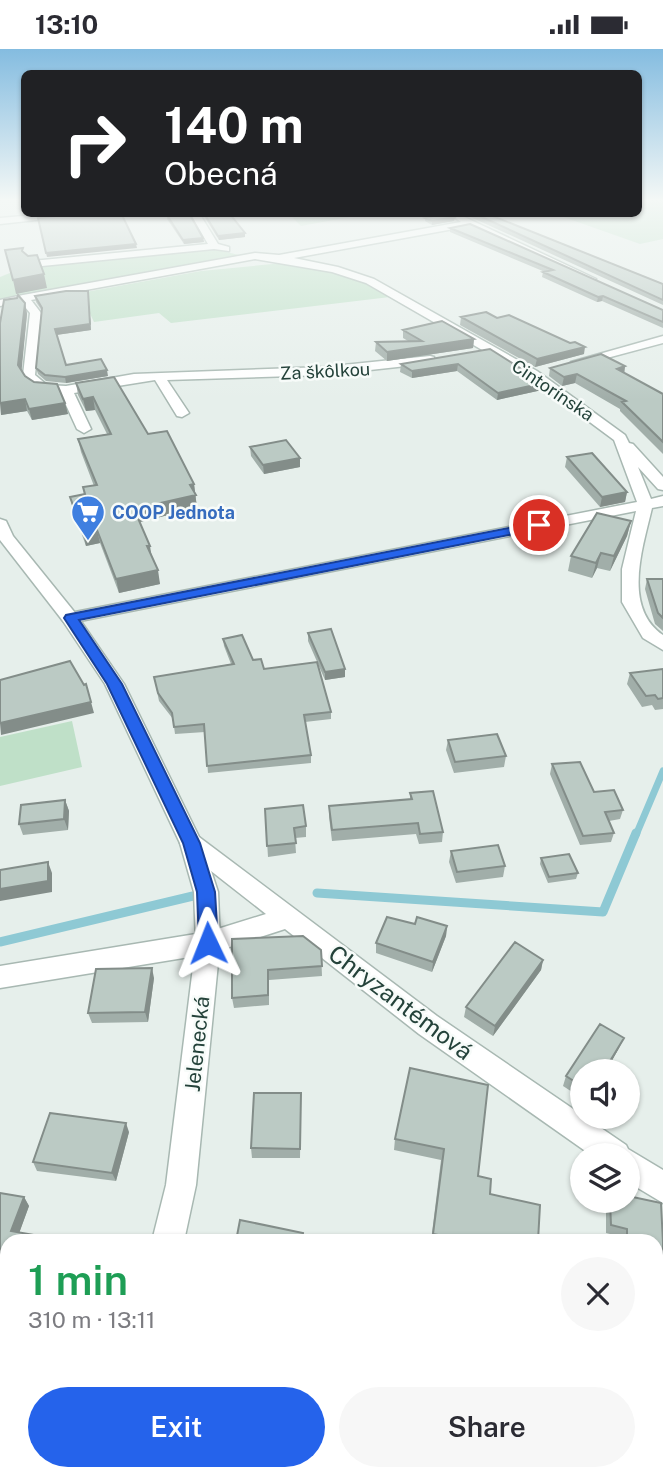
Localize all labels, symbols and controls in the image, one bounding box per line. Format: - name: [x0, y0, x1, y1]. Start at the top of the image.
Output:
- text: 13:10: [35, 9, 98, 40]
- text: 140 m: [164, 96, 304, 154]
- icon: right: [49, 98, 140, 189]
- text: Obecná: [164, 155, 278, 192]
- street label: Cintorínska: [508, 355, 598, 425]
- street label: Za škôlkou: [279, 358, 371, 384]
- supermarket icon: COOP Jednota: [69, 493, 107, 542]
- pin: [509, 495, 569, 555]
- place label: COOP Jednota: [112, 502, 235, 523]
- icon: arrive: [520, 506, 558, 544]
- position arrow: [171, 906, 245, 980]
- street label: Chryzantémová: [324, 939, 478, 1065]
- street label: Jelenecká: [180, 995, 214, 1093]
- map controls: [570, 1059, 640, 1213]
- button: sound: [570, 1059, 640, 1129]
- button: layers: [570, 1143, 640, 1213]
- text: 1 min: [28, 1255, 128, 1304]
- button: close: [561, 1257, 635, 1331]
- text: 310 m · 13:11: [28, 1306, 155, 1333]
- button: Exit: [28, 1387, 325, 1467]
- button: Share: [339, 1387, 635, 1467]

